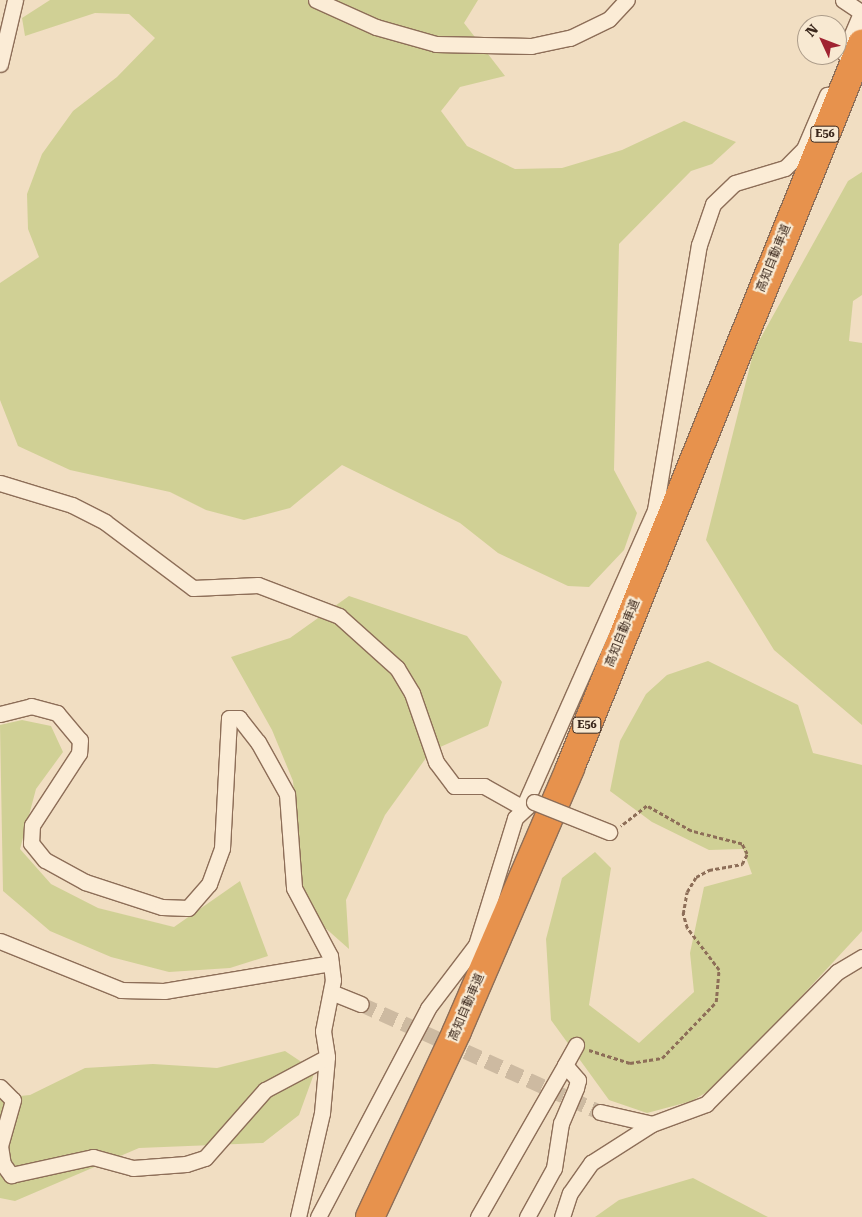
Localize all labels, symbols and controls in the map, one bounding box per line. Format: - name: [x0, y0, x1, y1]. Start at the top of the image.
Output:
- north arrow: [797, 15, 847, 65]
- text: N: [802, 21, 821, 40]
- road number: E56: [810, 126, 840, 142]
- street label: 高知自動車道: [754, 222, 794, 294]
- street label: 高知自動車道: [603, 597, 643, 669]
- road number: E56: [572, 716, 602, 734]
- street label: 高知自動車道: [446, 971, 488, 1043]

